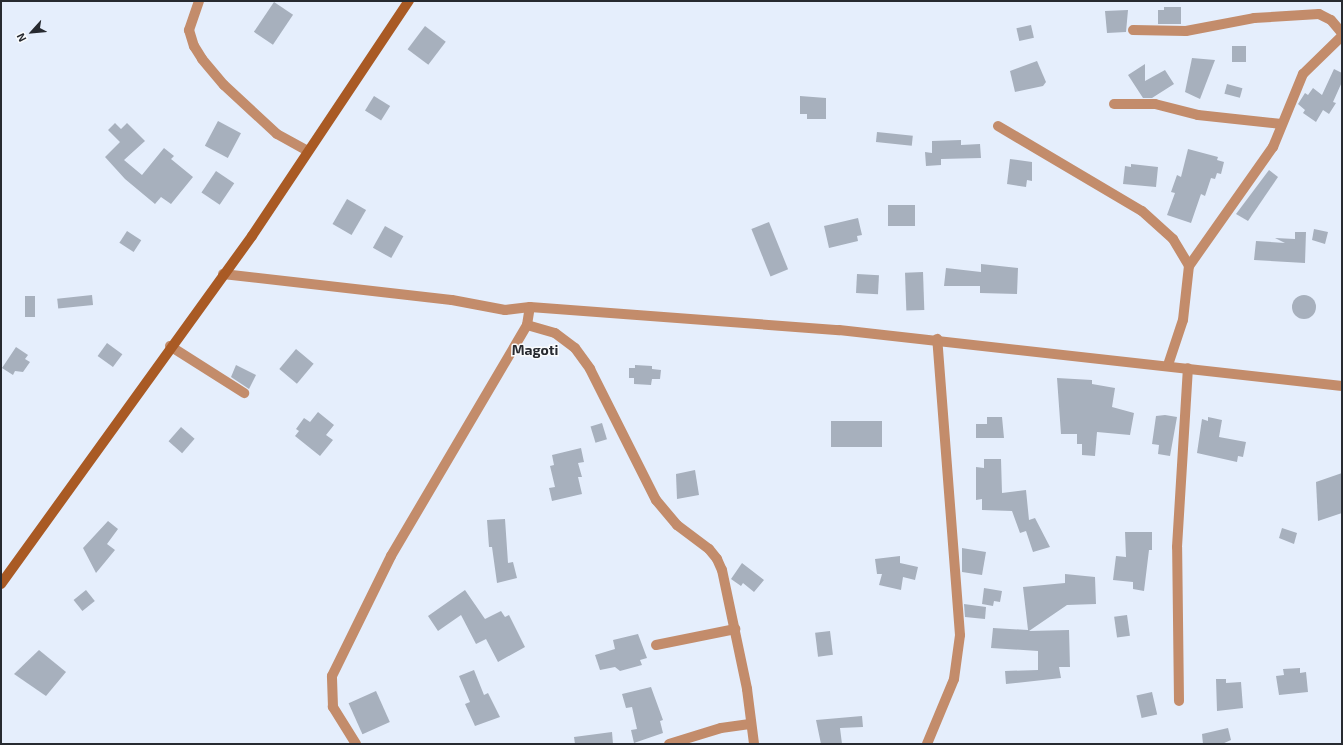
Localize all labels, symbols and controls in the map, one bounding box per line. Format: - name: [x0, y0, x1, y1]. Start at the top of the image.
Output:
- north arrow: [12, 12, 52, 52]
- text: N: [13, 31, 28, 44]
- district label: Magoti: [512, 342, 558, 358]

